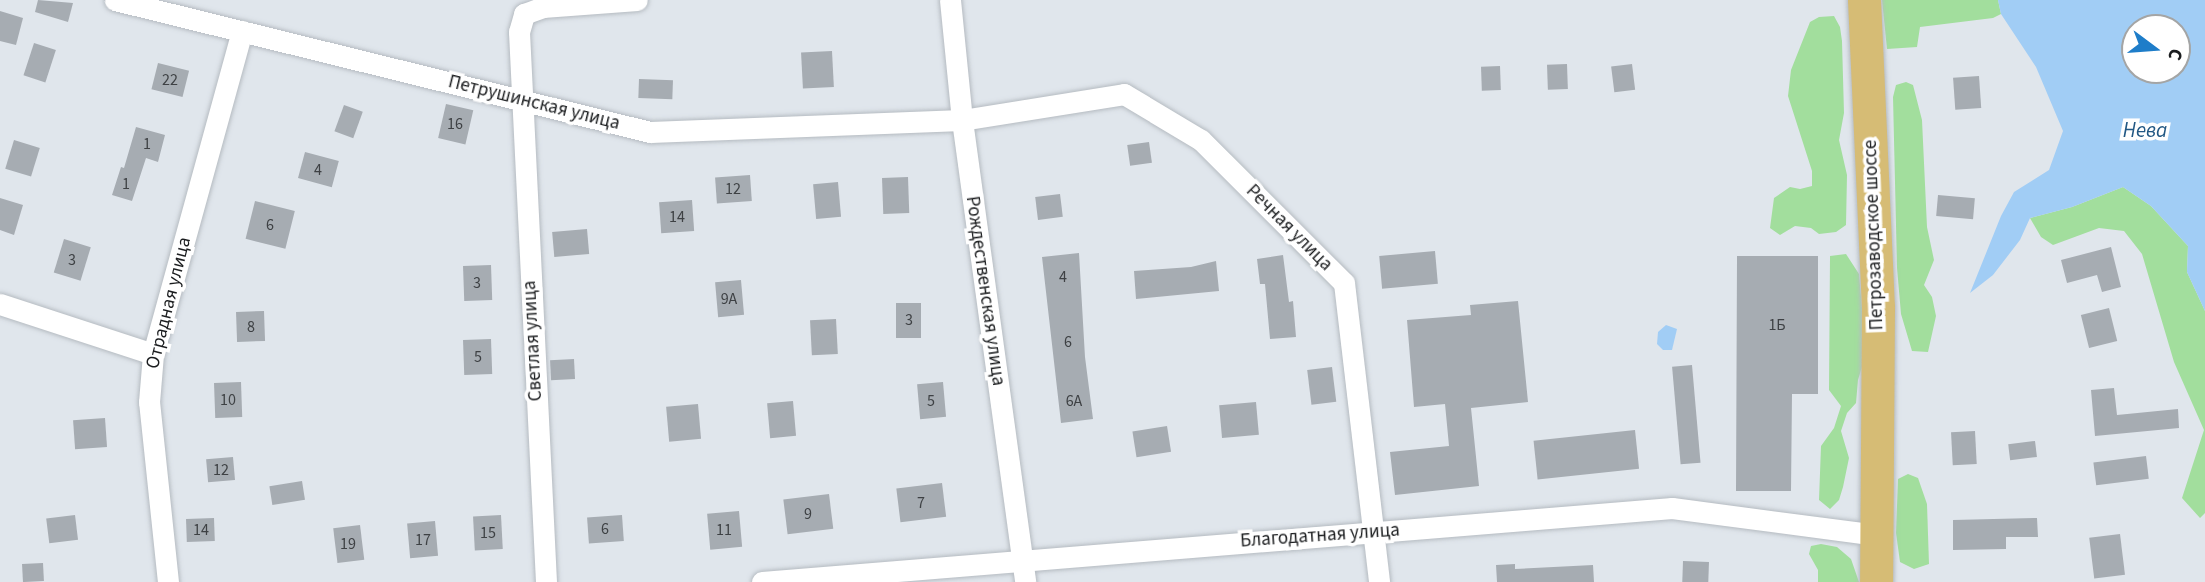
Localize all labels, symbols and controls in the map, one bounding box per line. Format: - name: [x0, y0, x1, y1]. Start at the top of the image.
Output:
- north arrow: [2121, 14, 2191, 84]
- text: С: [2160, 45, 2189, 63]
- house number: 22: [162, 70, 178, 90]
- street label: Петрушинская улица: [446, 71, 622, 135]
- house number: 16: [447, 114, 463, 134]
- water label: Нева: [2123, 117, 2167, 143]
- house number: 1: [143, 134, 151, 154]
- street label: Петрозаводское шоссе: [1859, 139, 1889, 331]
- house number: 4: [314, 160, 322, 180]
- house number: 1: [122, 174, 130, 194]
- house number: 12: [725, 179, 741, 199]
- street label: Речная улица: [1241, 180, 1337, 276]
- street label: Рождественская улица: [960, 195, 1010, 387]
- house number: 14: [669, 207, 685, 227]
- house number: 6: [266, 215, 274, 235]
- street label: Отрадная улица: [142, 235, 196, 371]
- house number: 3: [68, 250, 76, 270]
- house number: 4: [1059, 267, 1067, 287]
- house number: 3: [473, 273, 481, 293]
- street label: Светлая улица: [518, 280, 548, 402]
- house number: 9А: [721, 289, 737, 309]
- house number: 3: [905, 310, 913, 330]
- house number: 1Б: [1768, 315, 1786, 335]
- house number: 8: [247, 317, 255, 337]
- house number: 6: [1064, 332, 1072, 352]
- house number: 5: [474, 347, 482, 367]
- house number: 10: [220, 390, 236, 410]
- house number: 5: [927, 391, 935, 411]
- house number: 6А: [1066, 391, 1082, 411]
- house number: 12: [213, 460, 229, 480]
- house number: 7: [917, 493, 925, 513]
- house number: 9: [804, 504, 812, 524]
- house number: 6: [601, 519, 609, 539]
- street label: Благодатная улица: [1239, 519, 1401, 553]
- house number: 14: [193, 520, 209, 540]
- house number: 11: [716, 520, 732, 540]
- house number: 15: [480, 523, 496, 543]
- house number: 17: [415, 530, 431, 550]
- house number: 19: [340, 534, 356, 554]

